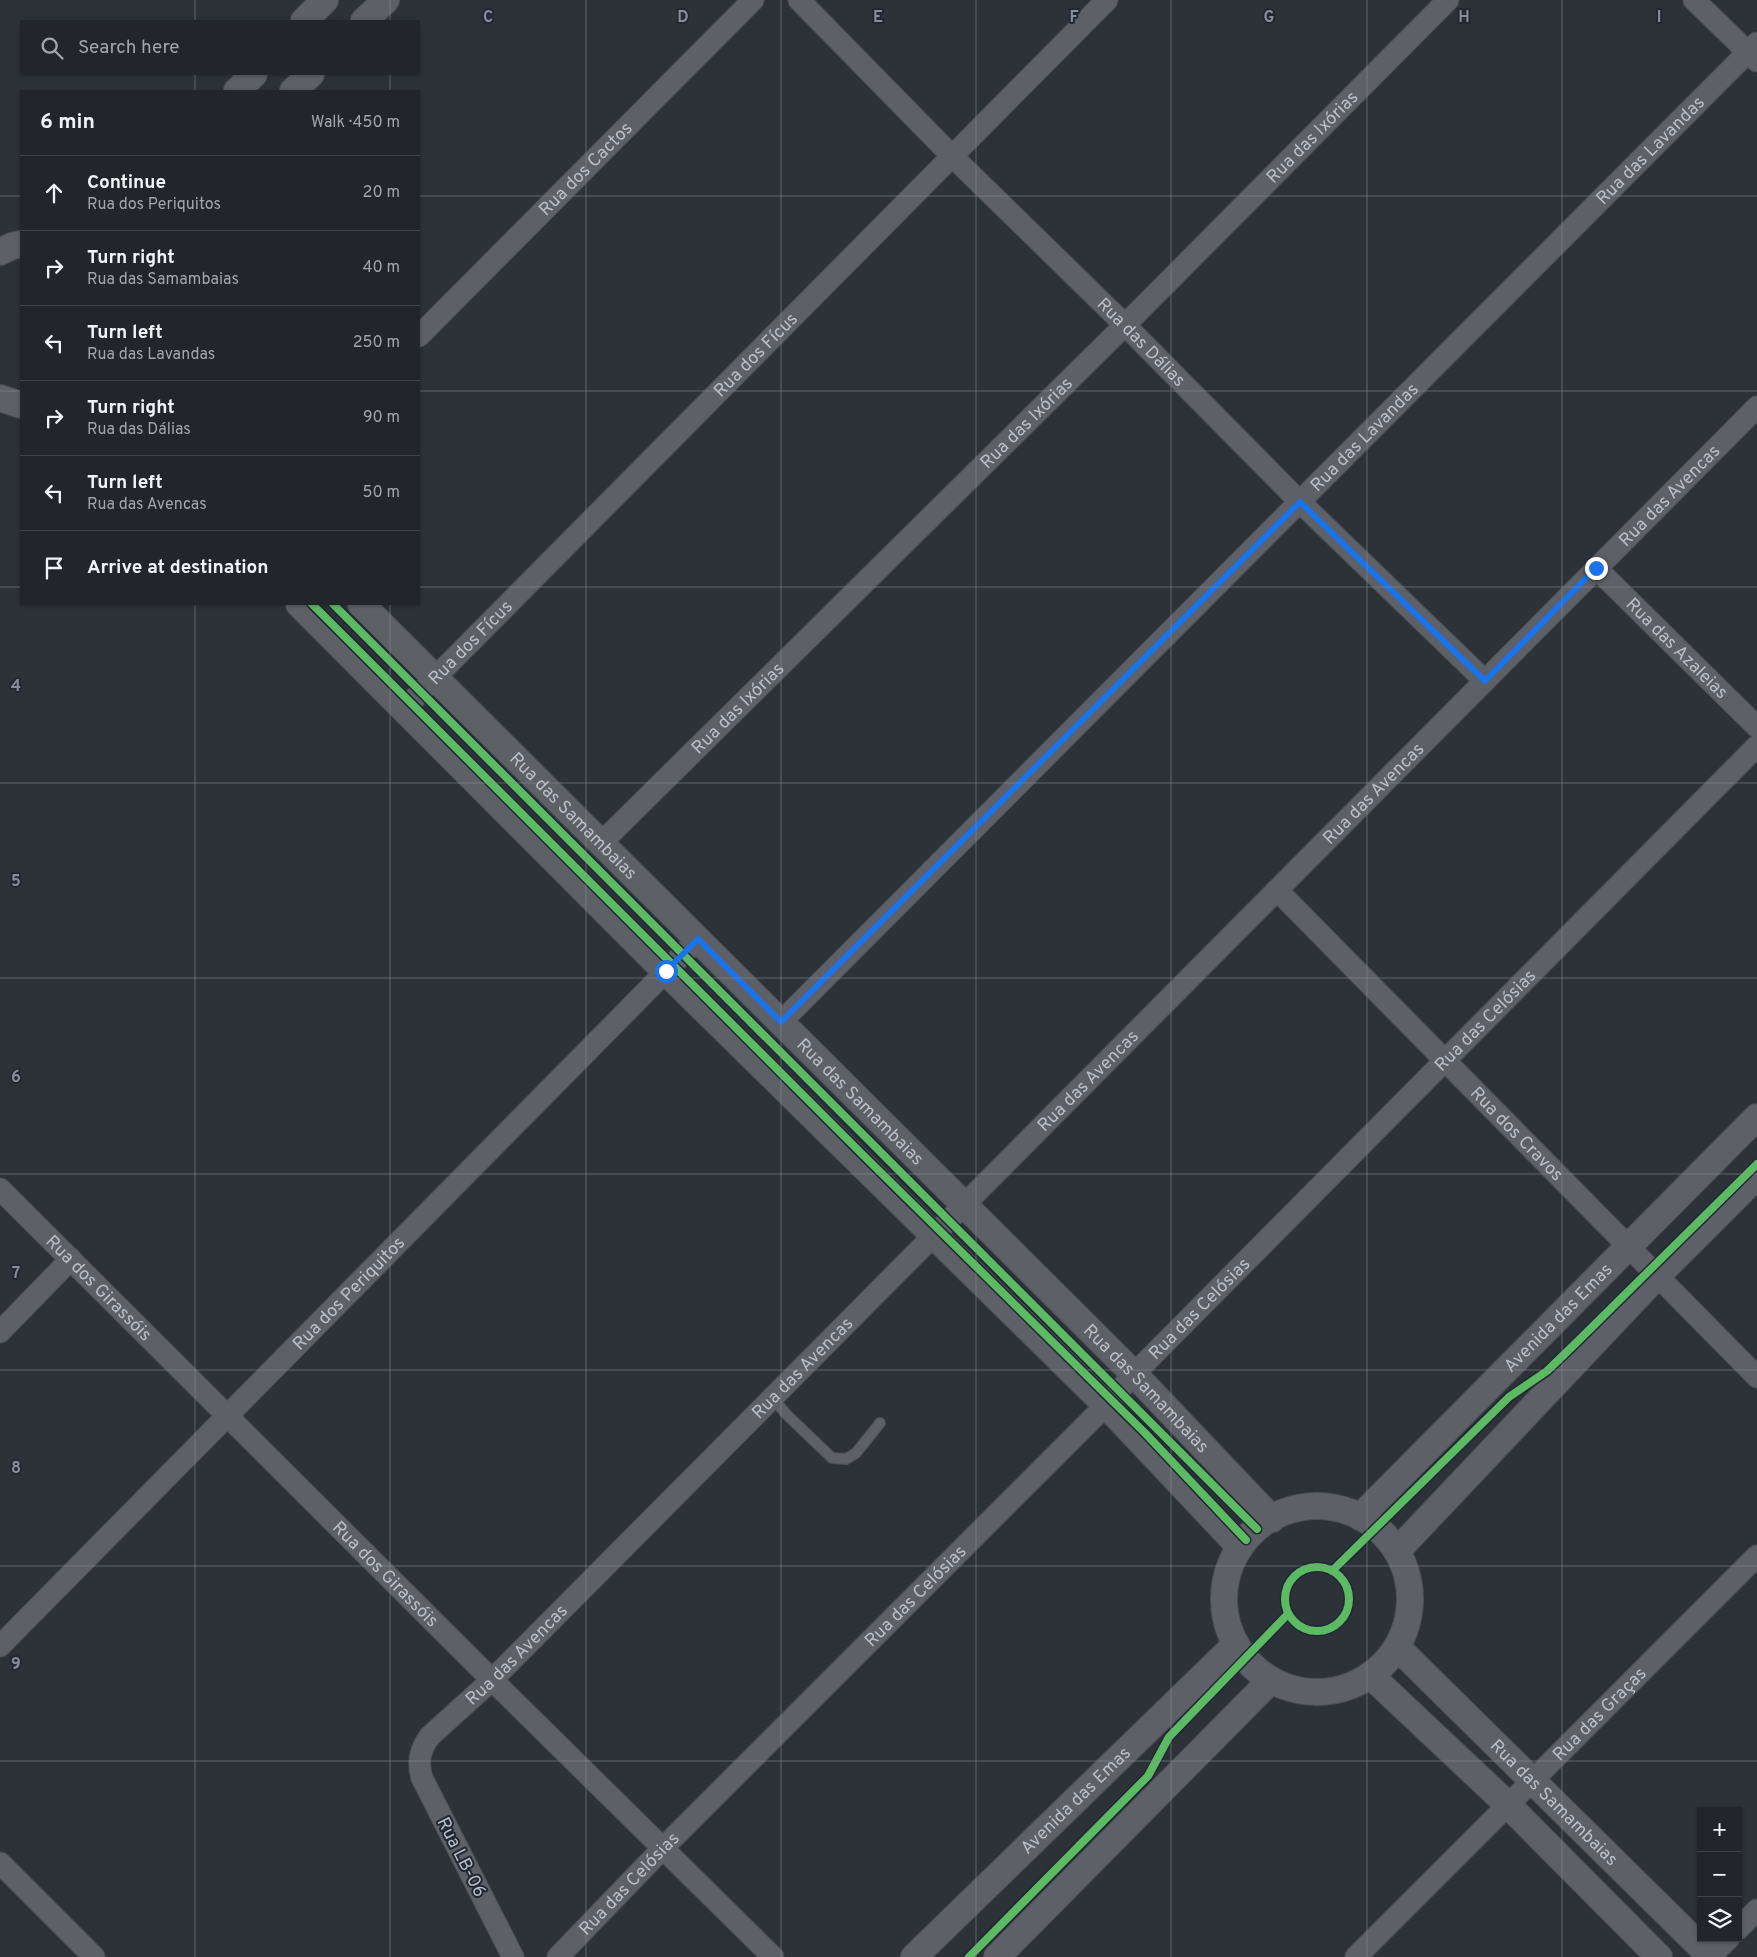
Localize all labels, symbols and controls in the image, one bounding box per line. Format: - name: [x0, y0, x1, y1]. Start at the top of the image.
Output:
- text: C: [483, 8, 493, 28]
- text: D: [677, 8, 689, 28]
- text: E: [873, 8, 883, 28]
- text: F: [1069, 8, 1079, 28]
- text: G: [1264, 8, 1274, 28]
- text: H: [1458, 8, 1470, 28]
- text: I: [1657, 8, 1661, 28]
- search box: [20, 20, 420, 75]
- icon: search: [38, 34, 66, 62]
- text: Search here: [78, 36, 180, 60]
- street label: Rua das Ixórias: [1262, 87, 1364, 189]
- street label: Rua das Lavandas: [1592, 92, 1710, 211]
- text: 6 min: [40, 109, 95, 136]
- text: Walk · 450 m: [311, 113, 400, 133]
- street label: Rua dos Cactos: [535, 118, 638, 222]
- text: Continue: [87, 171, 166, 195]
- icon: ahead: [40, 179, 68, 207]
- text: 20 m: [363, 183, 400, 203]
- text: Rua dos Periquitos: [87, 195, 221, 215]
- text: Turn right: [87, 246, 175, 270]
- icon: right: [40, 254, 68, 282]
- text: 40 m: [362, 258, 400, 278]
- text: Rua das Samambaias: [87, 270, 239, 290]
- street label: Rua das Dálias: [1091, 294, 1190, 393]
- street label: Rua dos Fícus: [709, 308, 803, 403]
- text: Turn left: [87, 321, 163, 345]
- icon: left: [40, 329, 68, 357]
- text: 250 m: [353, 333, 400, 353]
- text: Rua das Lavandas: [87, 345, 215, 365]
- street label: Rua das Ixórias: [976, 373, 1079, 474]
- street label: Rua das Lavandas: [1306, 379, 1424, 497]
- text: Turn right: [87, 396, 175, 420]
- icon: right: [40, 404, 68, 432]
- text: 90 m: [363, 408, 400, 428]
- text: Rua das Dálias: [87, 420, 191, 440]
- street label: Rua das Avencas: [1615, 441, 1726, 552]
- text: Turn left: [87, 471, 163, 495]
- icon: left: [40, 479, 68, 507]
- text: 50 m: [363, 483, 400, 503]
- text: Rua das Avencas: [87, 495, 207, 515]
- icon: arrive: [40, 554, 68, 582]
- text: Arrive at destination: [87, 556, 268, 580]
- route end: [1585, 557, 1608, 580]
- street label: Rua das Azaleias: [1620, 594, 1732, 705]
- street label: Rua dos Fícus: [424, 596, 518, 691]
- street label: Rua das Ixórias: [687, 658, 790, 760]
- text: 4: [11, 677, 21, 697]
- street label: Rua das Avencas: [1319, 738, 1430, 850]
- street label: Rua das Samambaias: [504, 748, 641, 885]
- text: 5: [11, 872, 21, 892]
- route start: [655, 960, 678, 983]
- street label: Rua das Celósias: [1430, 965, 1542, 1077]
- street label: Rua das Avencas: [1033, 1026, 1144, 1138]
- street label: Rua das Samambaias: [791, 1034, 928, 1171]
- text: 6: [11, 1068, 21, 1088]
- street label: Rua dos Cravos: [1464, 1083, 1568, 1187]
- street label: Rua dos Girassóis: [40, 1231, 156, 1347]
- street label: Rua dos Periquitos: [288, 1232, 411, 1356]
- street label: Rua das Celósias: [1144, 1253, 1256, 1366]
- street label: Avenida das Emas: [1500, 1259, 1618, 1378]
- text: 7: [12, 1264, 20, 1284]
- street label: Rua das Avencas: [748, 1313, 859, 1425]
- street label: Rua das Samambaias: [1078, 1320, 1213, 1459]
- text: 8: [11, 1459, 21, 1479]
- street label: Rua dos Girassóis: [327, 1517, 443, 1633]
- street label: Rua das Celósias: [860, 1541, 972, 1653]
- street label: Rua das Avencas: [461, 1600, 573, 1711]
- text: 9: [11, 1655, 21, 1675]
- street label: Rua das Graças: [1549, 1663, 1652, 1767]
- street label: Rua das Samambaias: [1484, 1735, 1622, 1872]
- street label: Avenida das Emas: [1016, 1742, 1136, 1860]
- map controls: [1697, 1807, 1742, 1942]
- button: +: [1697, 1807, 1742, 1852]
- street label: Rua LB-06: [431, 1814, 491, 1902]
- street label: Rua das Celósias: [575, 1828, 685, 1941]
- button: −: [1697, 1852, 1742, 1897]
- button: layers: [1697, 1897, 1742, 1942]

